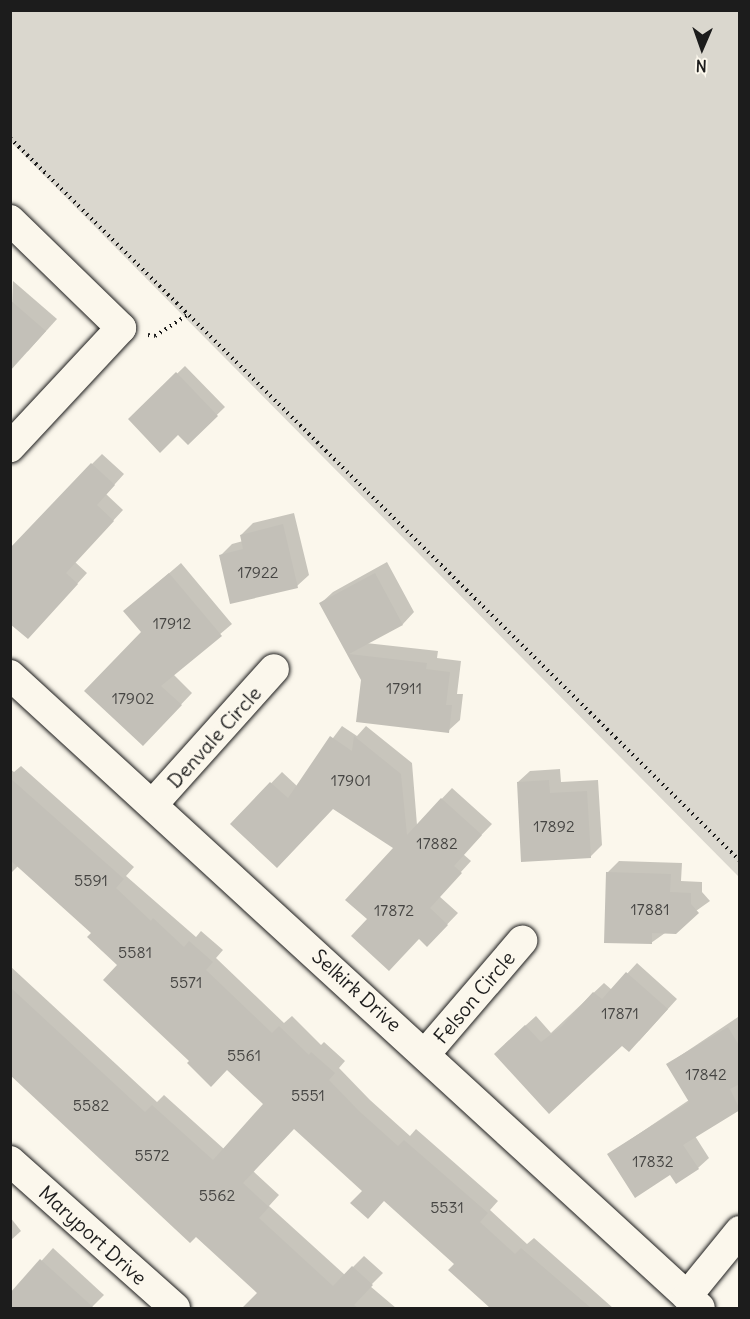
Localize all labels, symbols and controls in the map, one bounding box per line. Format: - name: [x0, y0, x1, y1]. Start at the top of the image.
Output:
- north arrow: [672, 18, 732, 78]
- text: N: [695, 56, 707, 76]
- house number: 17922: [238, 562, 278, 582]
- house number: 17912: [153, 613, 191, 633]
- house number: 17911: [386, 678, 422, 698]
- street label: Denvale Circle: [162, 681, 266, 793]
- house number: 17902: [112, 688, 154, 708]
- house number: 17901: [331, 770, 371, 790]
- house number: 17892: [533, 816, 575, 836]
- house number: 17882: [416, 833, 458, 853]
- house number: 5591: [74, 870, 108, 890]
- house number: 17881: [631, 899, 669, 919]
- house number: 17872: [374, 900, 414, 920]
- house number: 5581: [118, 942, 152, 962]
- street label: Selkirk Drive: [308, 944, 406, 1036]
- street label: Felson Circle: [428, 946, 520, 1048]
- house number: 5571: [170, 972, 202, 992]
- house number: 17871: [601, 1003, 639, 1023]
- house number: 5561: [227, 1045, 261, 1065]
- house number: 17842: [685, 1064, 727, 1084]
- house number: 5551: [291, 1085, 325, 1105]
- house number: 5582: [73, 1095, 109, 1115]
- house number: 5572: [134, 1145, 170, 1165]
- house number: 17832: [632, 1151, 674, 1171]
- street label: Maryport Drive: [34, 1180, 152, 1290]
- house number: 5562: [199, 1185, 235, 1205]
- house number: 5531: [430, 1197, 464, 1217]

